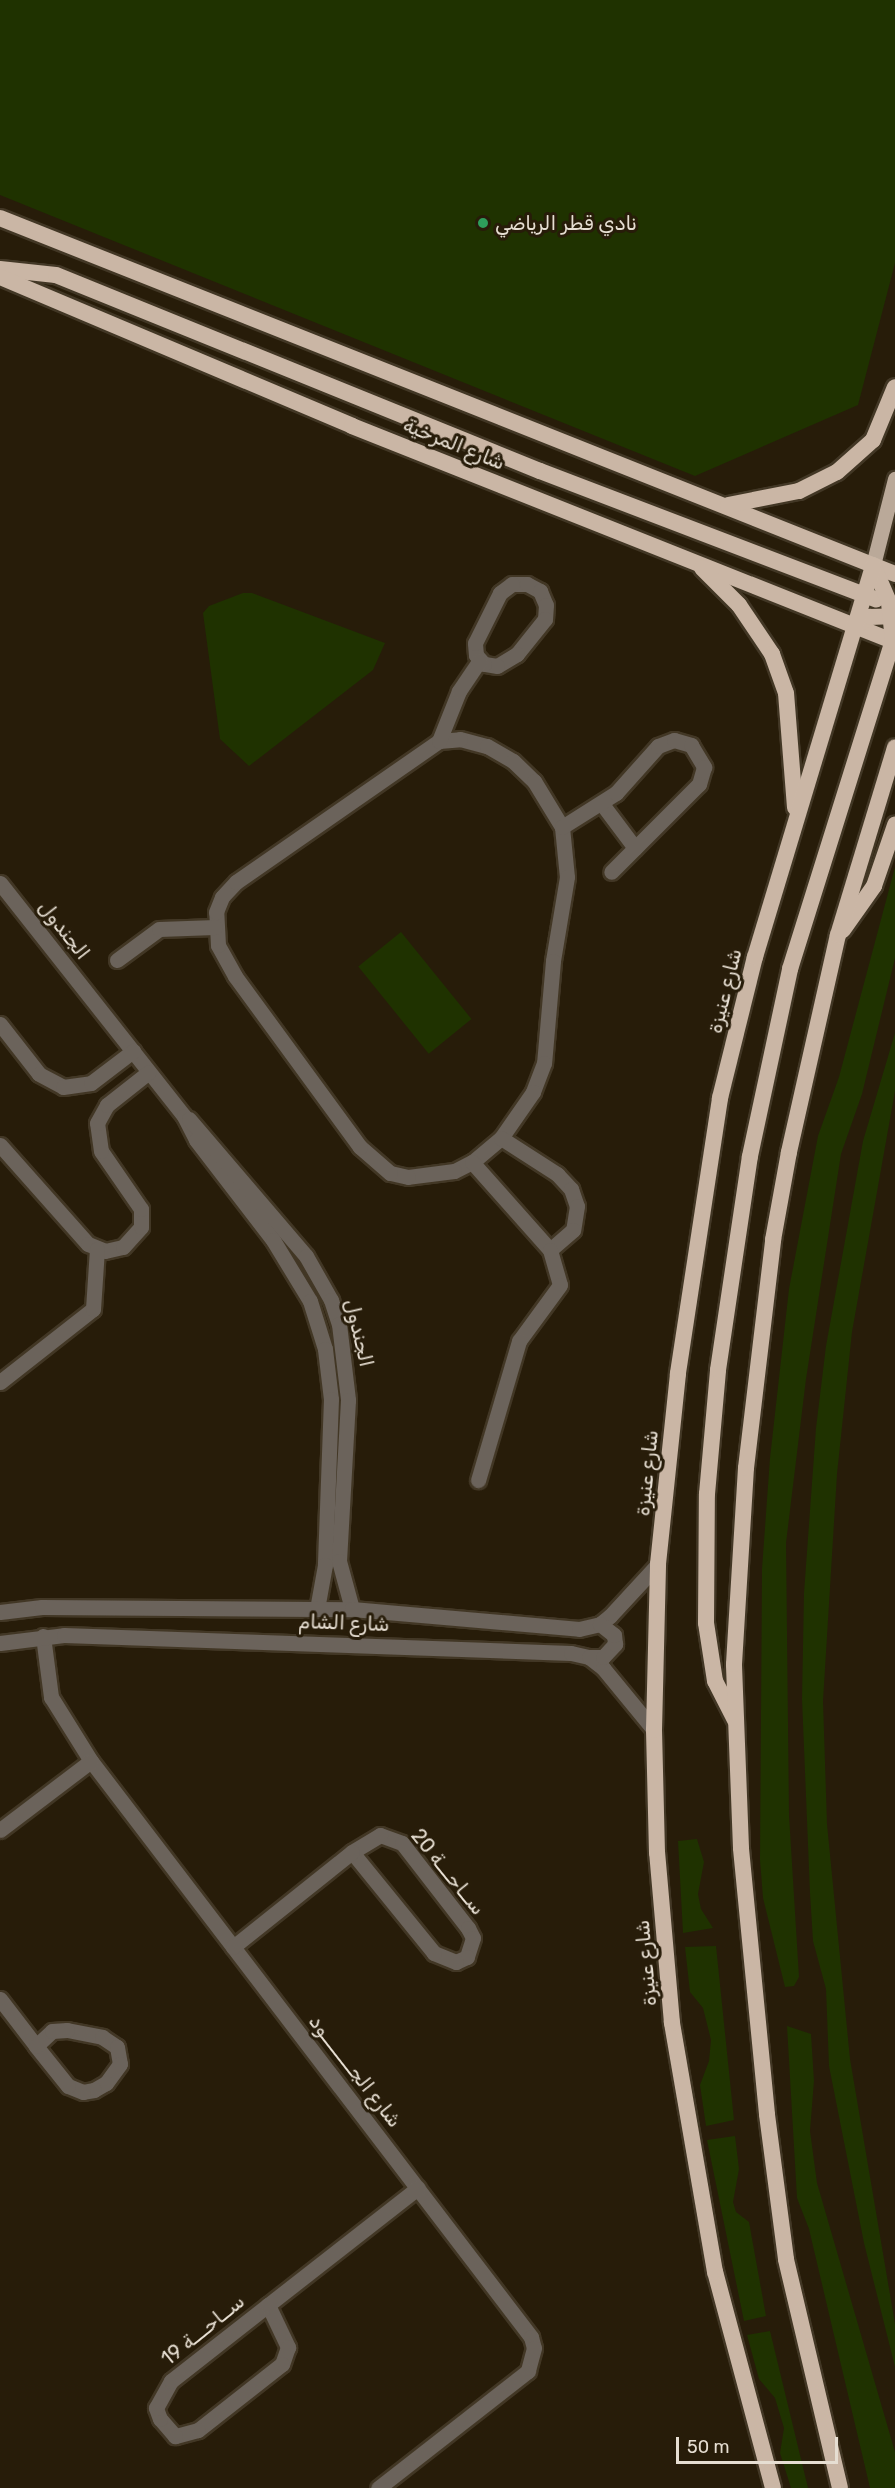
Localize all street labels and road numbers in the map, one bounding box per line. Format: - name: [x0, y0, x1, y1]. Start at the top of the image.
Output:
- street label: شارع المرخية: [400, 413, 508, 475]
- street label: الجندول: [33, 895, 95, 965]
- street label: شارع عنيزة: [703, 946, 747, 1036]
- street label: الجندول: [340, 1297, 378, 1369]
- street label: شارع عنيزة: [631, 1429, 663, 1517]
- street label: شارع الشام: [298, 1609, 390, 1637]
- street label: ســاحـــة 20: [406, 1824, 490, 1920]
- street label: شارع عنيزة: [630, 1919, 662, 2007]
- street label: شارع الجــــــــود: [304, 2010, 406, 2132]
- street label: ســاحـــة 19: [157, 2289, 249, 2371]

